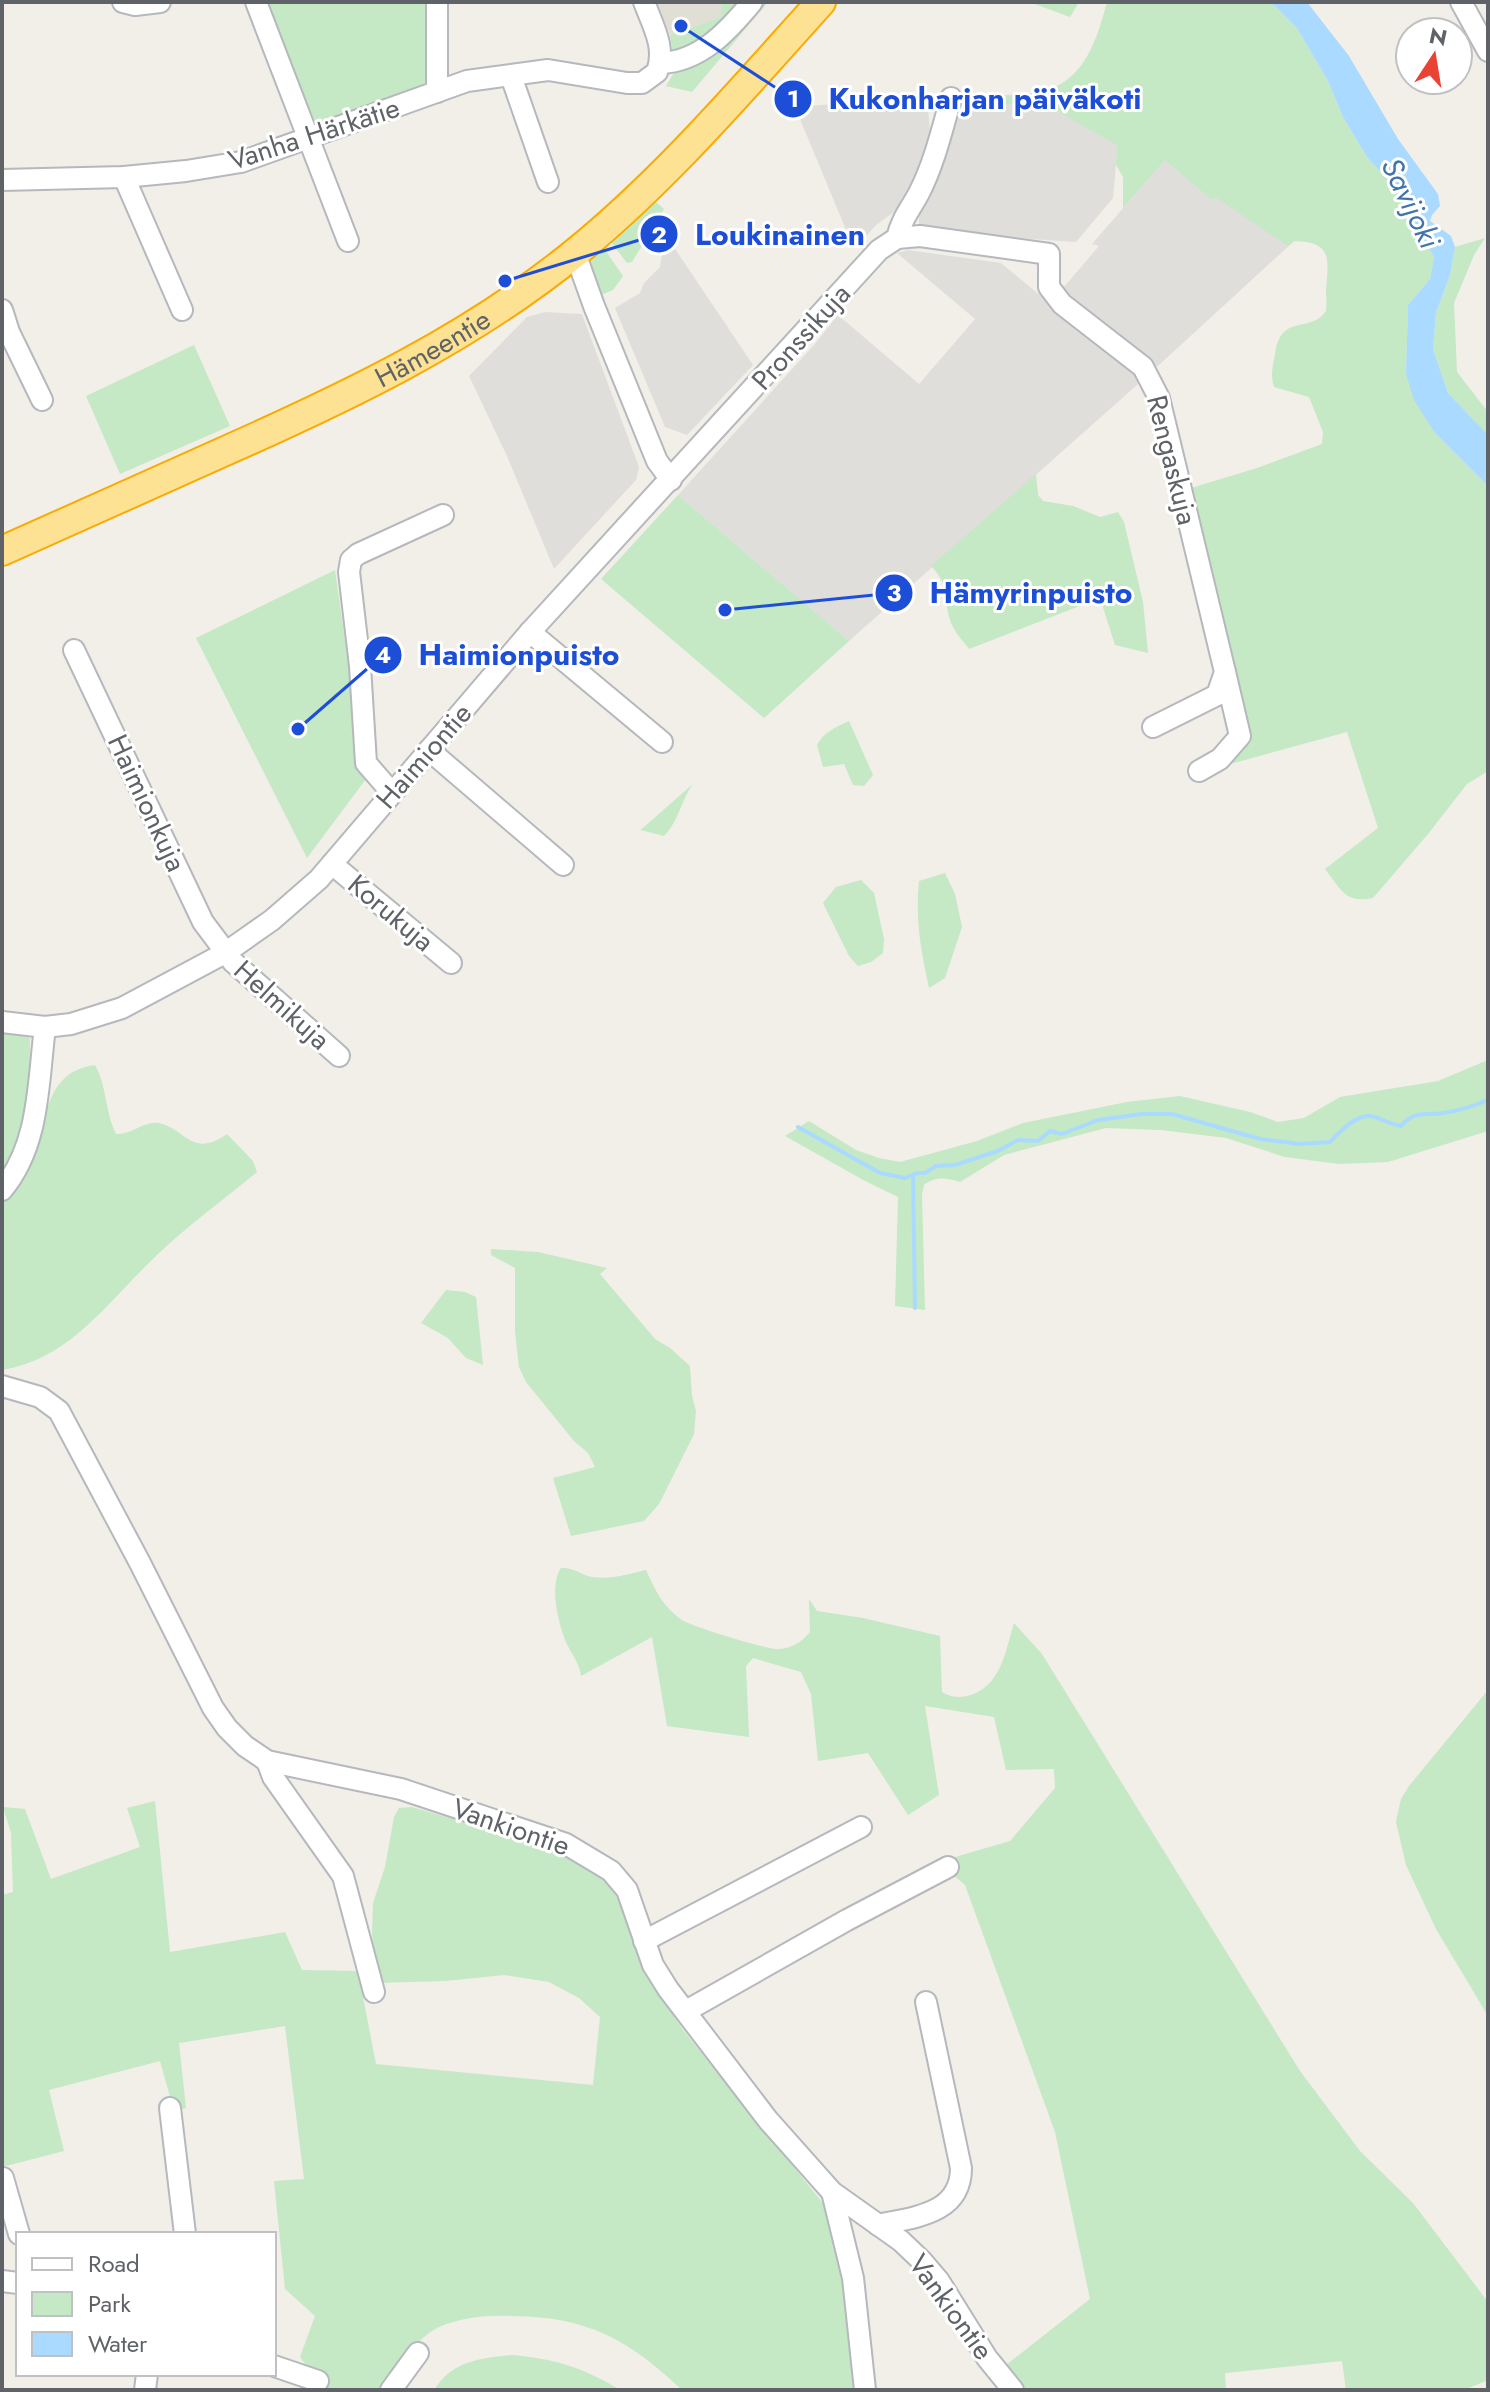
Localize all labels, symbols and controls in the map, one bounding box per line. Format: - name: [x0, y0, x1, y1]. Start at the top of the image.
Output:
- north arrow: [1394, 16, 1474, 96]
- text: N: [1426, 19, 1450, 54]
- callout: Kukonharjan päiväkoti: [773, 72, 1158, 126]
- text: Kukonharjan päiväkoti: [829, 77, 1141, 120]
- text: 1: [787, 81, 799, 116]
- street label: Vanha Härkätie: [223, 87, 405, 181]
- water label: Savijoki: [1371, 150, 1452, 256]
- callout: Loukinainen: [639, 207, 881, 261]
- text: Loukinainen: [695, 213, 865, 256]
- text: 2: [651, 217, 667, 252]
- street label: Pronssikuja: [742, 275, 860, 399]
- street label: Hämeentie: [367, 299, 498, 398]
- street label: Rengaskuja: [1136, 391, 1208, 529]
- callout: Hämyrinpuisto: [874, 566, 1148, 620]
- text: Hämyrinpuisto: [930, 571, 1132, 614]
- text: 3: [887, 575, 902, 610]
- callout: Haimionpuisto: [363, 628, 636, 682]
- text: Haimionpuisto: [419, 633, 619, 676]
- text: 4: [375, 637, 391, 672]
- street label: Haimiontie: [366, 694, 482, 818]
- street label: Haimionkuja: [97, 728, 197, 878]
- street label: Korukuja: [339, 865, 443, 961]
- street label: Helmikuja: [225, 951, 339, 1059]
- street label: Vankiontie: [447, 1788, 575, 1866]
- legend: [16, 2232, 276, 2376]
- text: Road: [88, 2246, 140, 2281]
- street label: Vankiontie: [899, 2246, 1003, 2368]
- text: Park: [88, 2286, 131, 2321]
- text: Water: [88, 2326, 148, 2361]

